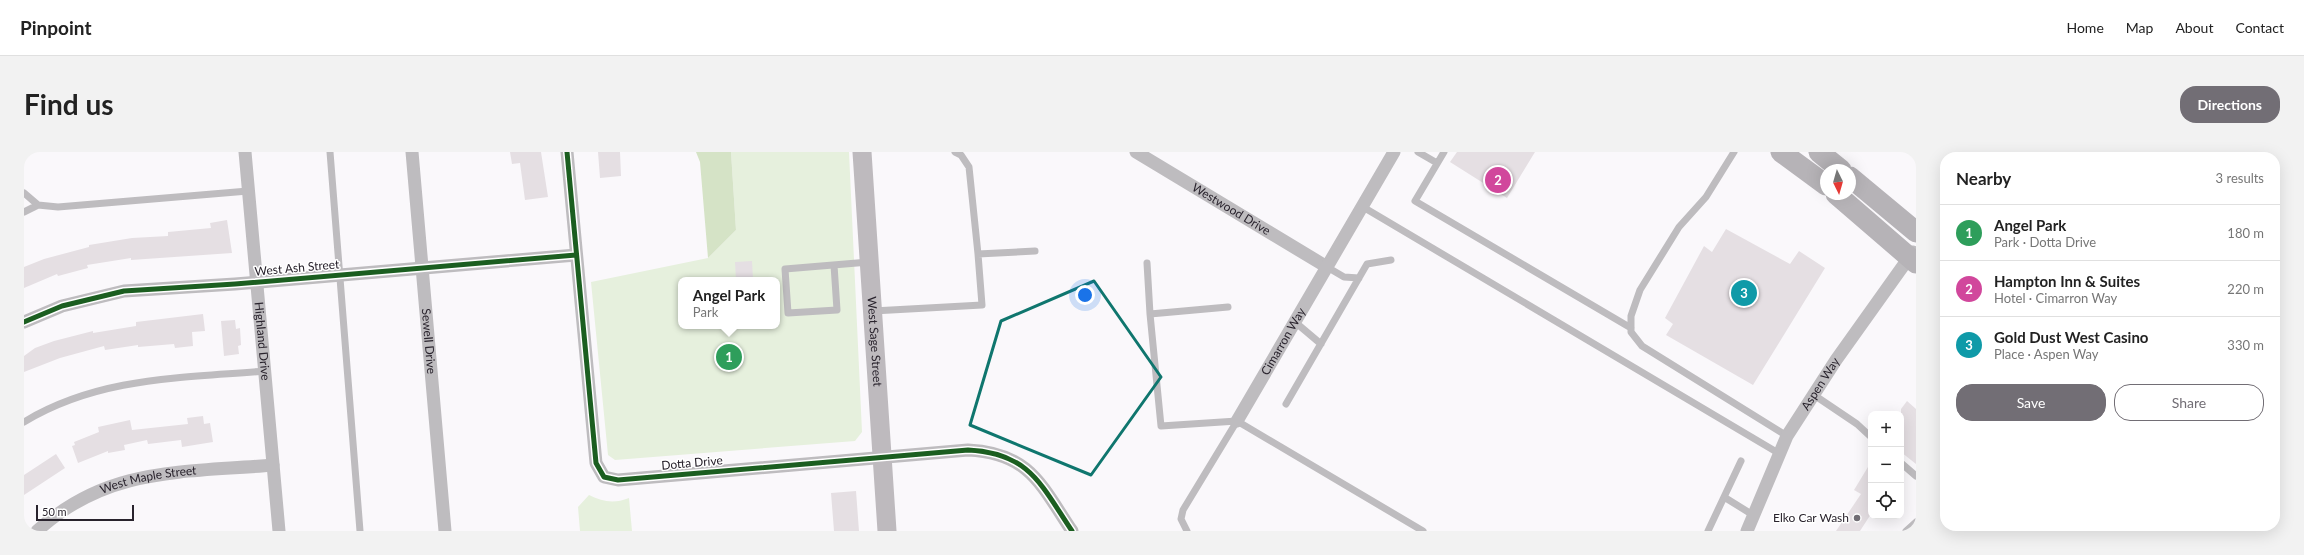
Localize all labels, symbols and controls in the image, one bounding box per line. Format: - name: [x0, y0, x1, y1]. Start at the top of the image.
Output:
- text: Pinpoint: [20, 16, 91, 39]
- text: Home: [2066, 19, 2104, 36]
- text: Map: [2126, 19, 2153, 36]
- text: About: [2175, 19, 2213, 36]
- text: Contact: [2235, 19, 2284, 36]
- button: Directions: [2180, 86, 2280, 123]
- text: Find us: [24, 87, 114, 121]
- north arrow: [1820, 164, 1856, 200]
- pin: 2: [1485, 165, 1511, 195]
- text: Nearby: [1956, 168, 2011, 189]
- text: 3 results: [2216, 170, 2264, 186]
- street label: Westwood Drive: [1189, 179, 1273, 238]
- text: Angel Park: [1994, 216, 2066, 234]
- text: 1: [1965, 225, 1973, 241]
- text: 180 m: [2227, 225, 2264, 241]
- text: Park · Dotta Drive: [1994, 234, 2096, 250]
- street label: West Ash Street: [254, 256, 341, 279]
- text: Hampton Inn & Suites: [1994, 272, 2140, 290]
- popup: [678, 277, 780, 329]
- pin: 3: [1731, 278, 1757, 308]
- text: 2: [1965, 281, 1973, 297]
- text: 220 m: [2227, 281, 2264, 297]
- your location: [1075, 285, 1095, 305]
- text: Angel Park: [693, 286, 765, 304]
- text: Hotel · Cimarron Way: [1994, 290, 2117, 306]
- street label: West Sage Street: [865, 296, 886, 388]
- street label: Highland Drive: [251, 301, 273, 381]
- text: Park: [693, 304, 718, 320]
- street label: Cimarron Way: [1257, 304, 1309, 378]
- street label: Sewell Drive: [419, 308, 439, 375]
- text: Gold Dust West Casino: [1994, 328, 2148, 346]
- text: 3: [1965, 337, 1973, 353]
- text: 330 m: [2227, 337, 2264, 353]
- pin: 1: [716, 342, 742, 372]
- text: Place · Aspen Way: [1994, 346, 2099, 362]
- street label: Aspen Way: [1798, 354, 1843, 413]
- button: Save: [1956, 384, 2106, 421]
- button: Share: [2114, 384, 2264, 421]
- map controls: [1868, 411, 1904, 519]
- button: +: [1868, 411, 1904, 447]
- button: −: [1868, 447, 1904, 483]
- street label: Dotta Drive: [661, 452, 723, 473]
- street label: West Maple Street: [98, 462, 198, 497]
- button: locate: [1868, 483, 1904, 519]
- scale bar: [36, 503, 134, 522]
- text: 50 m: [42, 505, 67, 518]
- place label: Elko Car Wash: [1773, 510, 1849, 525]
- marker: Elko Car Wash: [1852, 513, 1862, 523]

